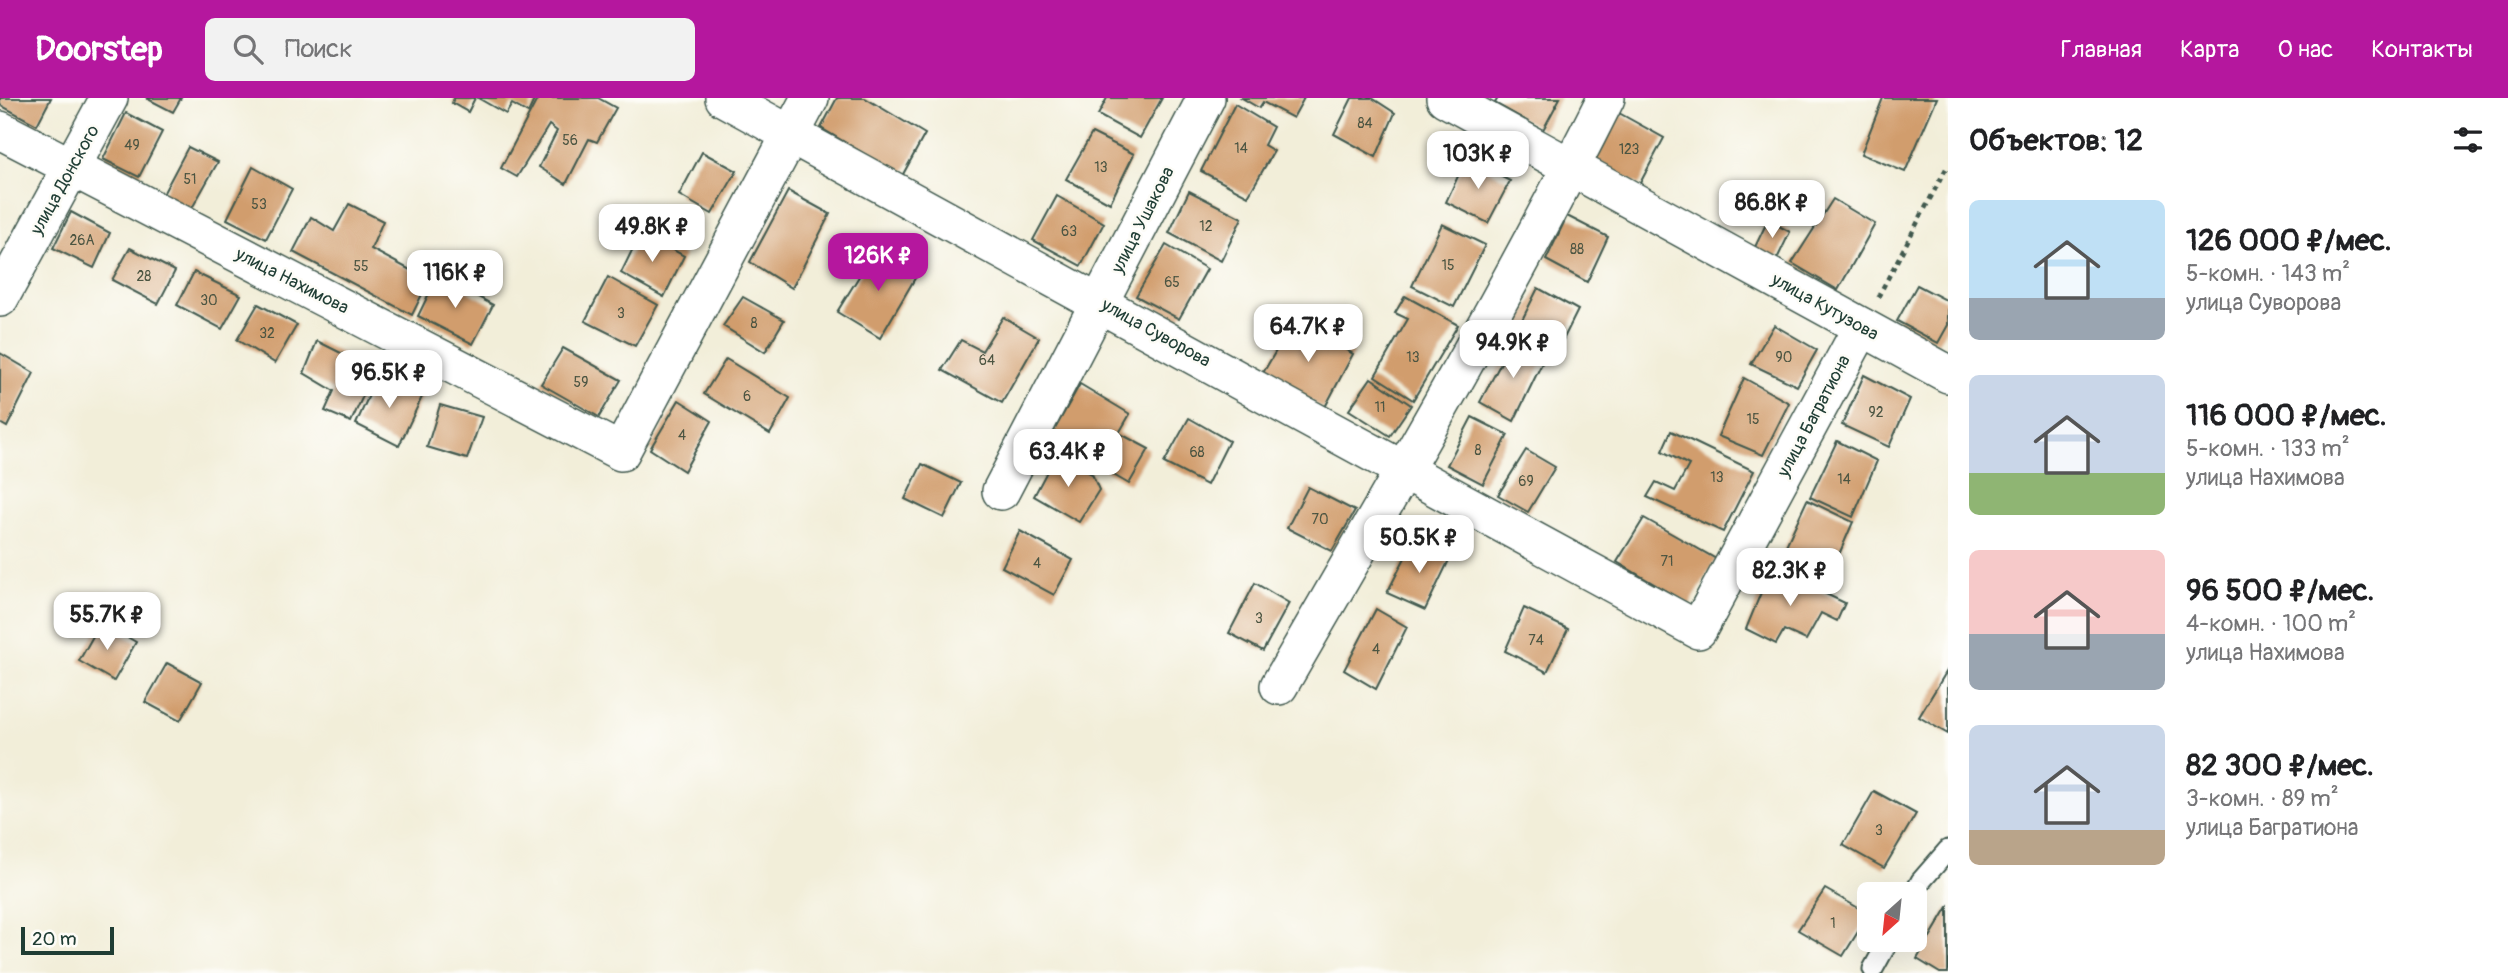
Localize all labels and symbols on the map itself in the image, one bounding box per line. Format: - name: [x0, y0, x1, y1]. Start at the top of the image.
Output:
- house number: 84: [1357, 115, 1373, 132]
- street label: улица Донского: [25, 121, 105, 240]
- house number: 56: [562, 132, 578, 149]
- pin: 103K ₽: [1421, 132, 1535, 191]
- house number: 49: [124, 137, 140, 154]
- house number: 14: [1234, 140, 1248, 157]
- house number: 123: [1619, 141, 1640, 158]
- house number: 13: [1094, 159, 1108, 176]
- street label: улица Ушакова: [1106, 163, 1180, 278]
- house number: 51: [183, 171, 197, 188]
- pin: 86.8K ₽: [1707, 180, 1837, 240]
- house number: 53: [251, 196, 267, 213]
- pin: 49.8K ₽: [587, 204, 717, 264]
- house number: 12: [1199, 218, 1213, 235]
- house number: 63: [1061, 223, 1077, 240]
- house number: 26А: [69, 232, 95, 249]
- pin: 126K ₽: [821, 234, 935, 293]
- house number: 88: [1570, 241, 1584, 258]
- street label: улица Нахимова: [231, 242, 353, 319]
- pin: 116K ₽: [398, 250, 512, 310]
- house number: 15: [1441, 257, 1455, 274]
- house number: 55: [353, 258, 369, 275]
- house number: 28: [137, 268, 151, 285]
- street label: улица Кутузова: [1766, 268, 1883, 346]
- house number: 65: [1164, 274, 1180, 291]
- house number: 30: [200, 292, 218, 309]
- street label: улица Суворова: [1096, 293, 1215, 372]
- pin: 64.7K ₽: [1243, 304, 1373, 364]
- house number: 3: [617, 305, 625, 322]
- house number: 8: [750, 315, 758, 332]
- pin: 94.9K ₽: [1448, 320, 1578, 380]
- house number: 32: [259, 325, 275, 342]
- house number: 13: [1406, 349, 1420, 366]
- house number: 90: [1776, 349, 1792, 366]
- pin: 96.5K ₽: [324, 350, 454, 410]
- street label: улица Багратиона: [1772, 351, 1856, 482]
- house number: 64: [979, 352, 995, 369]
- house number: 59: [574, 374, 588, 391]
- house number: 6: [743, 388, 751, 405]
- house number: 11: [1375, 399, 1385, 416]
- house number: 92: [1868, 404, 1884, 421]
- house number: 15: [1746, 411, 1760, 428]
- house number: 4: [678, 427, 686, 444]
- pin: 63.4K ₽: [1003, 430, 1133, 489]
- house number: 8: [1474, 442, 1482, 459]
- house number: 68: [1189, 444, 1205, 461]
- house number: 13: [1710, 469, 1724, 486]
- house number: 14: [1837, 471, 1851, 488]
- house number: 69: [1518, 473, 1534, 490]
- house number: 70: [1312, 511, 1328, 528]
- pin: 50.5K ₽: [1354, 516, 1484, 575]
- pin: 82.3K ₽: [1725, 548, 1855, 608]
- house number: 71: [1661, 553, 1673, 570]
- house number: 4: [1033, 555, 1041, 572]
- pin: 55.7K ₽: [42, 592, 172, 652]
- house number: 3: [1255, 610, 1263, 627]
- house number: 74: [1528, 632, 1544, 649]
- house number: 4: [1372, 641, 1380, 658]
- house number: 3: [1875, 822, 1883, 839]
- north arrow: [1857, 882, 1927, 952]
- house number: 1: [1830, 915, 1836, 932]
- scale bar: [21, 924, 114, 956]

